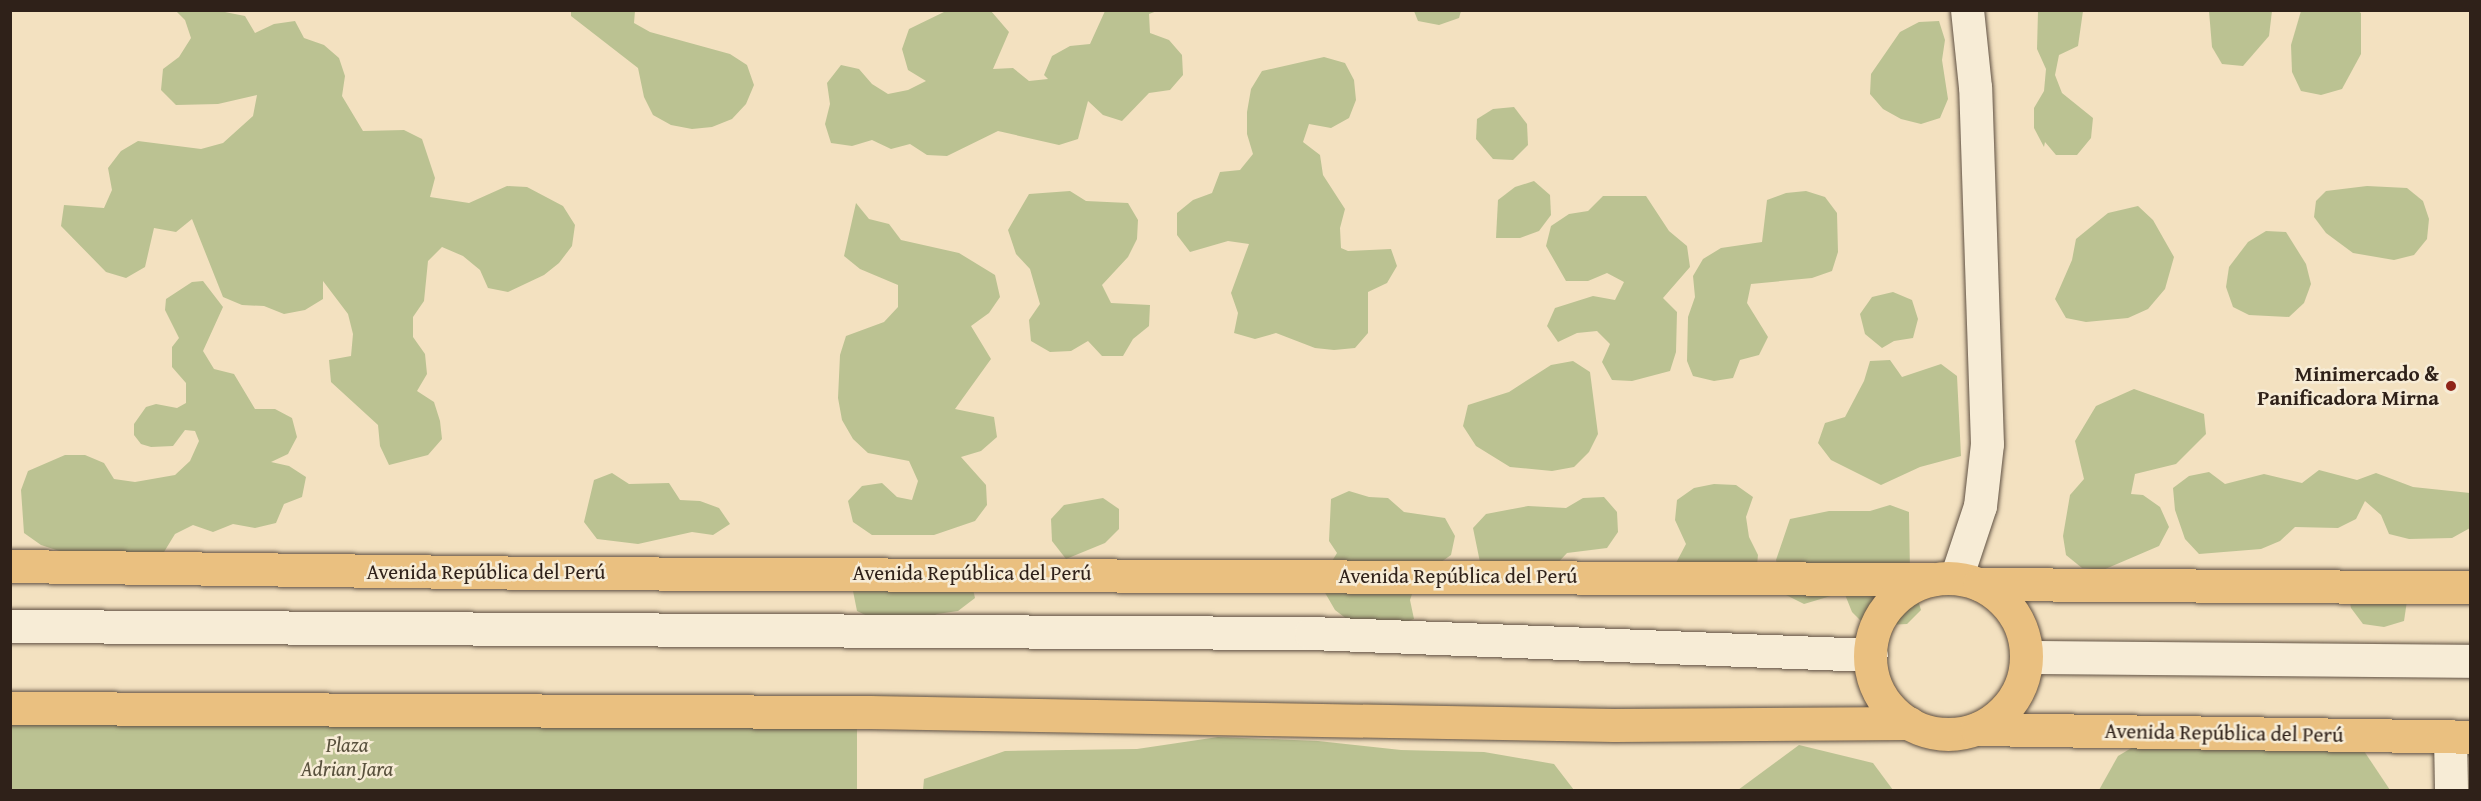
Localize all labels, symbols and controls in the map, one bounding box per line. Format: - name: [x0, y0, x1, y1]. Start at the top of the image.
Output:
- place label: Minimercado & Panificadora Mirna: [2257, 361, 2439, 411]
- marker: Minimercado & Panificadora Mirna: [2444, 379, 2458, 393]
- street label: Avenida República del Perú: [367, 559, 605, 585]
- street label: Avenida República del Perú: [853, 560, 1091, 586]
- street label: Avenida República del Perú: [1339, 563, 1577, 589]
- street label: Avenida República del Perú: [2104, 718, 2344, 748]
- park label: Plaza Adrian Jara: [301, 732, 393, 782]

